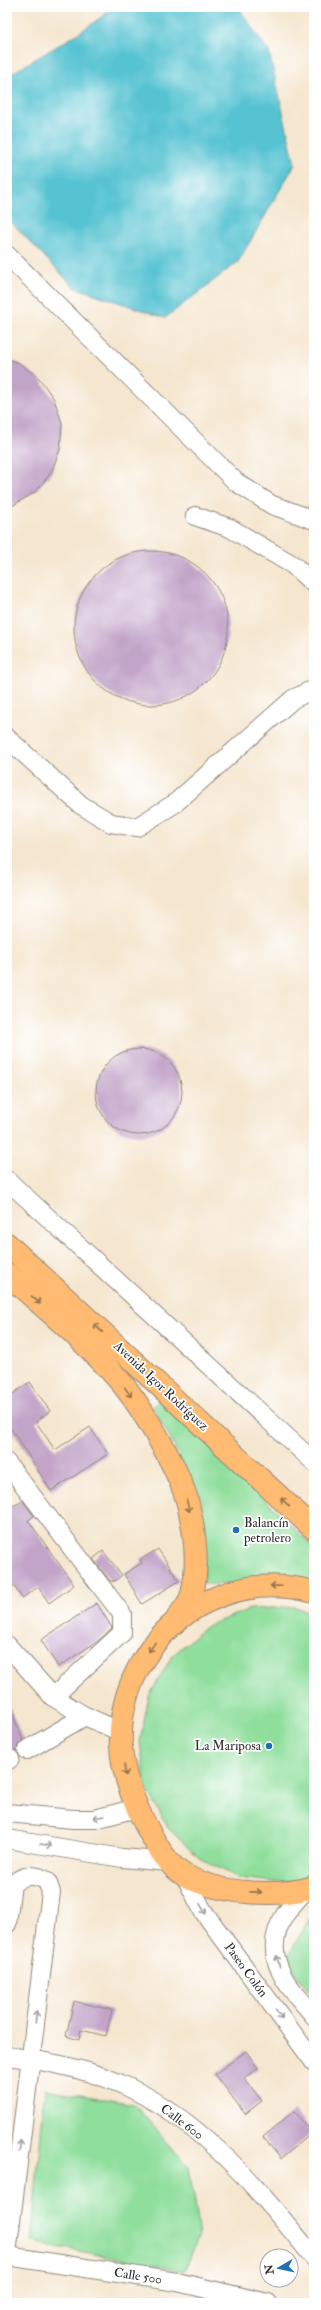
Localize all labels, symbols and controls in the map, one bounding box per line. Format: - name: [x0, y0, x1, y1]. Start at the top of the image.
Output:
- one-way arrow: [31, 1295, 41, 1304]
- one-way arrow: [93, 1323, 103, 1333]
- street label: Avenida Igor Rodríguez: [109, 1337, 212, 1435]
- one-way arrow: [124, 1386, 132, 1397]
- one-way arrow: [280, 1498, 291, 1507]
- one-way arrow: [185, 1499, 193, 1512]
- place label: Balancín petrolero: [243, 1515, 291, 1547]
- marker: Balancín petrolero: [231, 1525, 241, 1535]
- one-way arrow: [270, 1582, 283, 1590]
- one-way arrow: [148, 1642, 156, 1653]
- place label: La Mariposa: [195, 1738, 262, 1755]
- marker: La Mariposa: [264, 1741, 274, 1751]
- one-way arrow: [121, 1764, 129, 1777]
- one-way arrow: [93, 1814, 106, 1822]
- one-way arrow: [39, 1841, 52, 1849]
- one-way arrow: [249, 1888, 262, 1896]
- one-way arrow: [199, 1903, 207, 1915]
- street label: Paseo Colón: [221, 1940, 271, 2001]
- one-way arrow: [273, 1955, 281, 1968]
- one-way arrow: [275, 2008, 283, 2019]
- one-way arrow: [32, 2011, 40, 2024]
- street label: Calle 600: [157, 2101, 207, 2143]
- one-way arrow: [16, 2140, 24, 2153]
- north arrow: [259, 2248, 299, 2288]
- text: N: [262, 2262, 277, 2276]
- street label: Calle 500: [113, 2264, 163, 2288]

